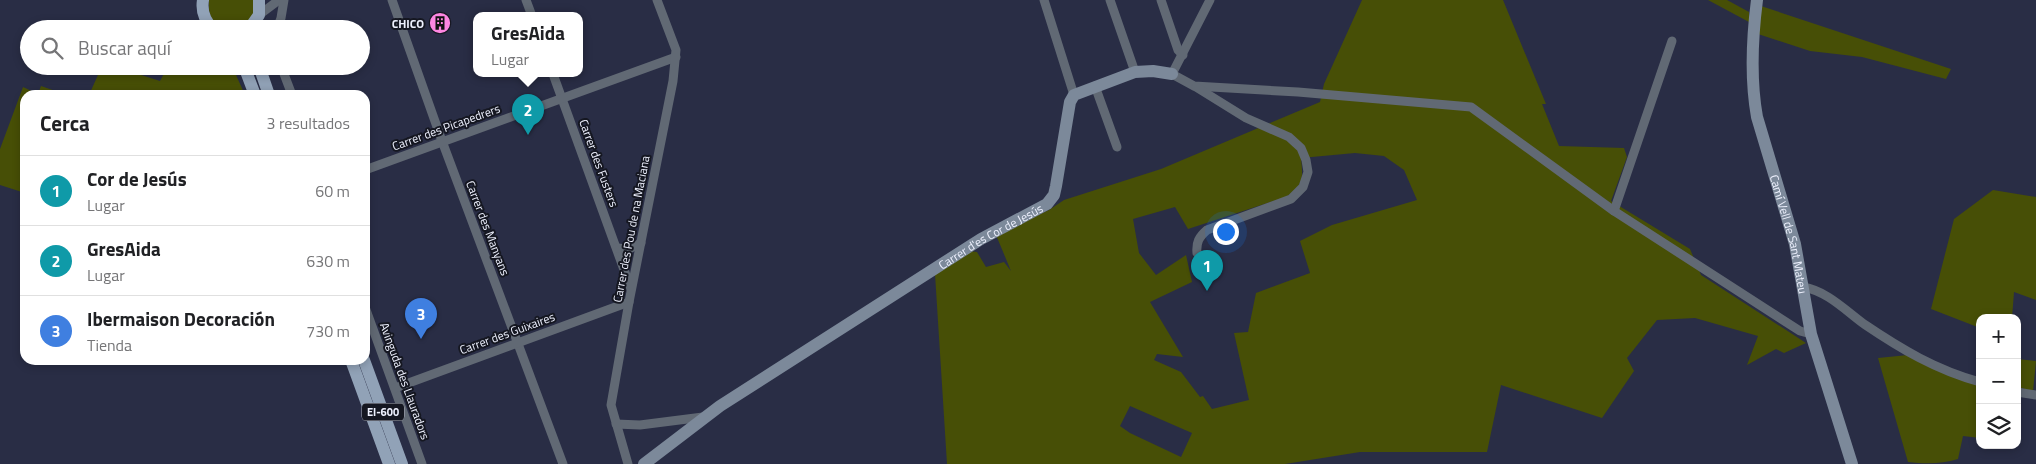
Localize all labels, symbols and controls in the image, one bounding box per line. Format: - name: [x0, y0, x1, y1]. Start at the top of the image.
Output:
- building icon: CHICO: [428, 11, 452, 35]
- popup: [473, 12, 583, 77]
- place label: CHICO: [392, 14, 424, 33]
- text: GresAida: [491, 18, 565, 47]
- search box: [20, 20, 370, 75]
- text: Buscar aquí: [78, 33, 171, 62]
- icon: search: [38, 34, 66, 62]
- text: Lugar: [491, 47, 529, 71]
- pin: 2: [512, 94, 544, 135]
- street label: Carrer des Picapedrers: [389, 98, 503, 155]
- text: Cerca: [40, 107, 90, 139]
- text: 3 resultados: [266, 111, 350, 135]
- street label: Carrer des Fusters: [574, 116, 624, 210]
- street label: Carrer des Pou de na Maciana: [607, 154, 655, 304]
- text: Cor de Jesús: [87, 164, 187, 193]
- street label: Camí Vell de Sant Mateu: [1765, 172, 1813, 295]
- street label: Carrer des Manyans: [461, 178, 515, 279]
- text: 1: [52, 179, 60, 203]
- text: 60 m: [315, 179, 350, 203]
- text: Lugar: [87, 193, 125, 217]
- street label: Carrer d'es Cor de Jesús: [934, 198, 1046, 274]
- your location: [1213, 219, 1239, 245]
- text: GresAida: [87, 234, 161, 263]
- text: 2: [52, 249, 60, 273]
- text: 630 m: [306, 249, 350, 273]
- pin: 1: [1191, 250, 1223, 291]
- text: Lugar: [87, 263, 125, 287]
- pin: 3: [405, 298, 437, 339]
- text: Ibermaison Decoración: [87, 304, 275, 333]
- street label: Carrer des Guixaires: [457, 307, 558, 359]
- map controls: [1976, 314, 2021, 449]
- button: +: [1976, 314, 2021, 359]
- text: 3: [52, 319, 60, 343]
- text: 730 m: [306, 319, 350, 343]
- street label: Avinguda des Llauradors: [375, 320, 435, 443]
- text: Tienda: [87, 333, 132, 357]
- button: −: [1976, 359, 2021, 404]
- road number: EI-600: [362, 404, 404, 421]
- button: layers: [1976, 404, 2021, 449]

